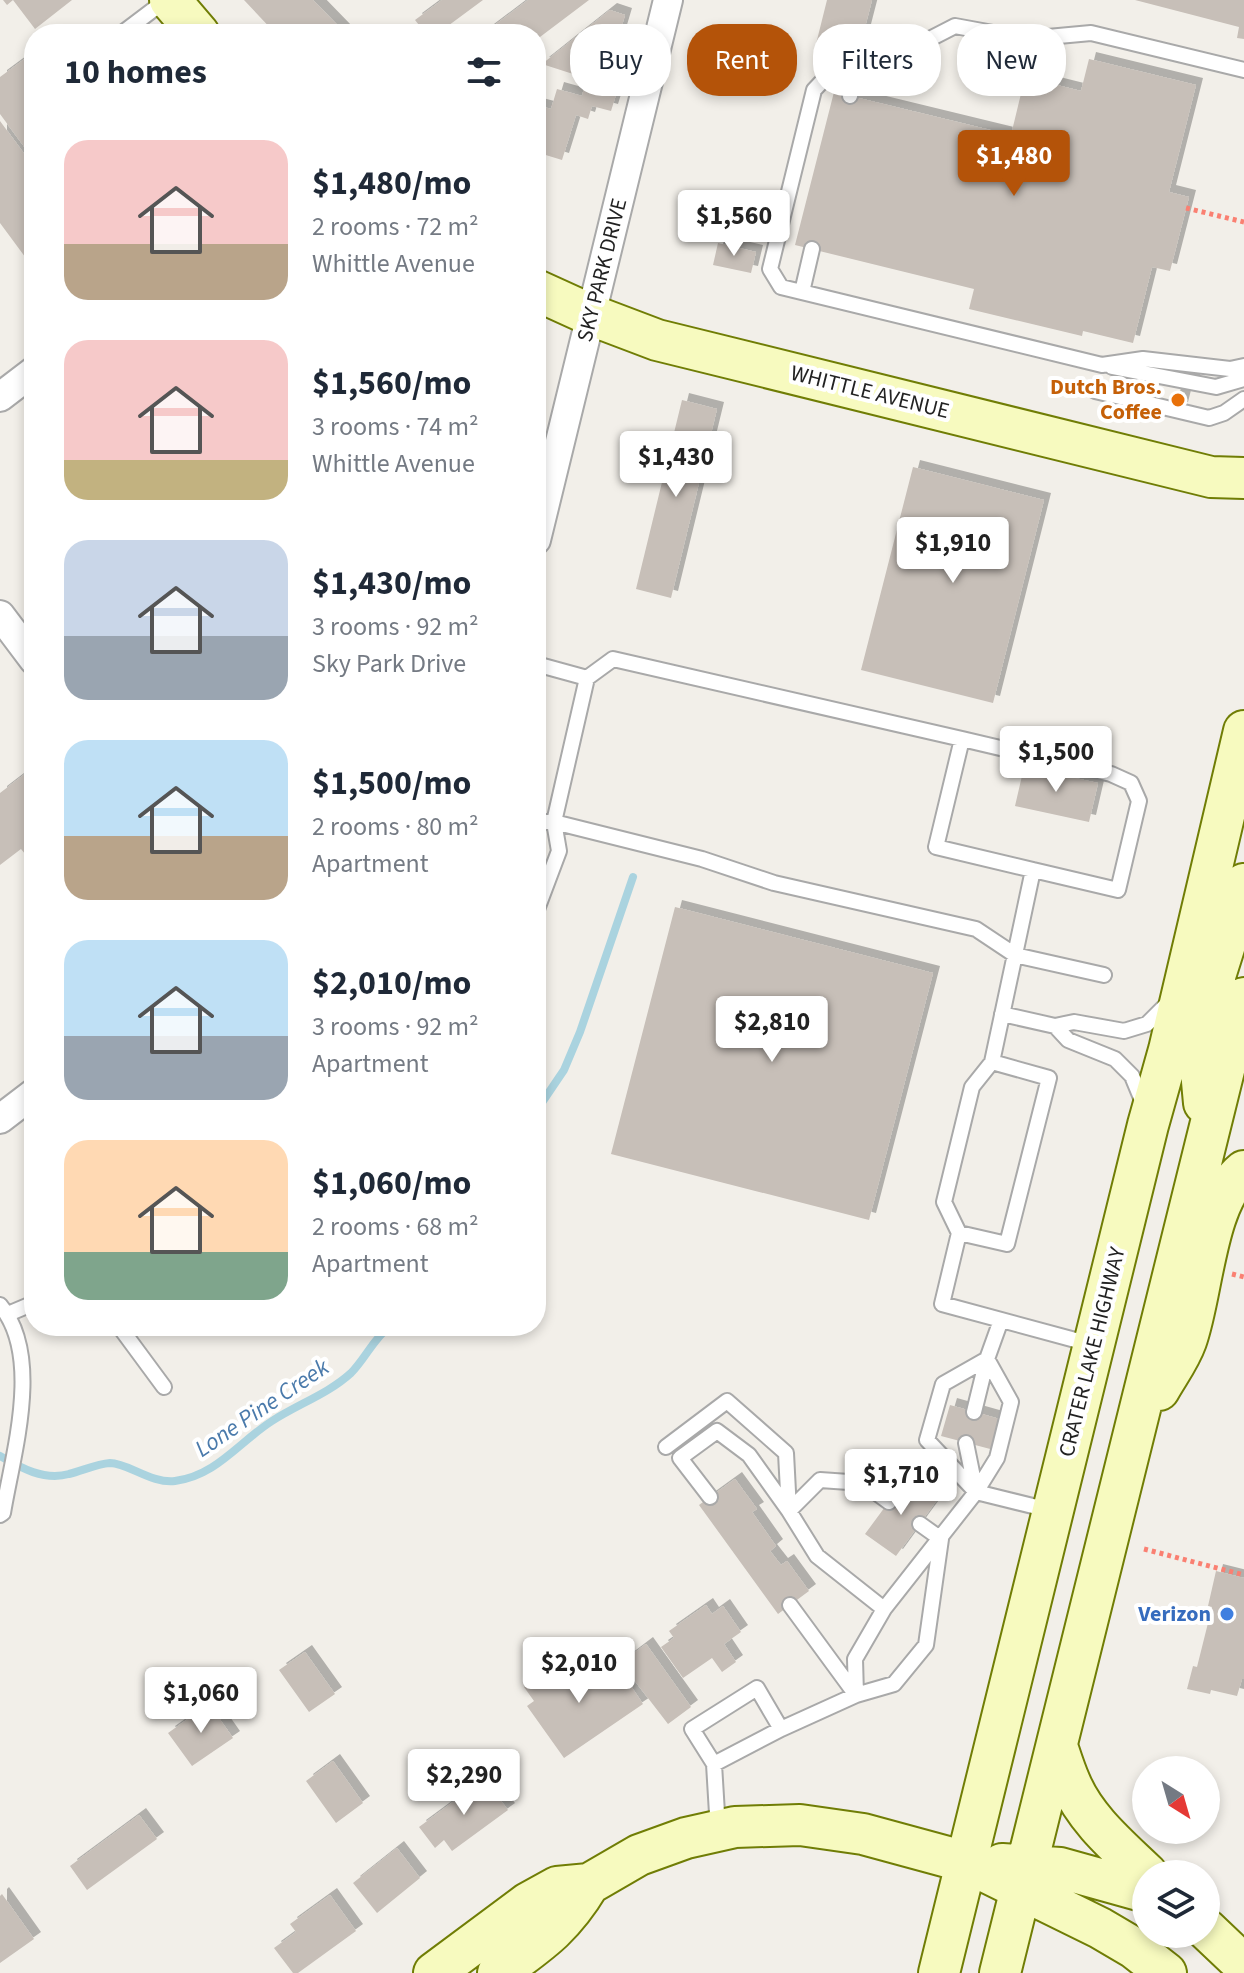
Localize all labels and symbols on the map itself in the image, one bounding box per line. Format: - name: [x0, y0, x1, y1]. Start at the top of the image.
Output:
- pin: $1,480: [949, 130, 1079, 198]
- pin: $1,560: [669, 190, 799, 258]
- street label: SKY PARK DRIVE: [569, 195, 635, 345]
- street label: WHITTLE AVENUE: [787, 357, 953, 427]
- place label: Dutch Bros. Coffee: [1050, 371, 1162, 428]
- marker: Dutch Bros. Coffee: [1169, 391, 1187, 409]
- pin: $1,430: [611, 431, 741, 499]
- pin: $1,910: [888, 517, 1018, 585]
- pin: $1,500: [991, 726, 1121, 794]
- pin: $2,810: [707, 996, 837, 1064]
- street label: CRATER LAKE HIGHWAY: [1050, 1243, 1134, 1460]
- water label: Lone Pine Creek: [188, 1350, 337, 1466]
- pin: $1,710: [836, 1449, 966, 1517]
- place label: Verizon: [1137, 1598, 1211, 1630]
- marker: Verizon: [1218, 1605, 1236, 1623]
- pin: $2,010: [514, 1637, 644, 1705]
- pin: $1,060: [136, 1667, 266, 1735]
- pin: $2,290: [399, 1749, 529, 1817]
- north arrow: [1132, 1756, 1220, 1844]

